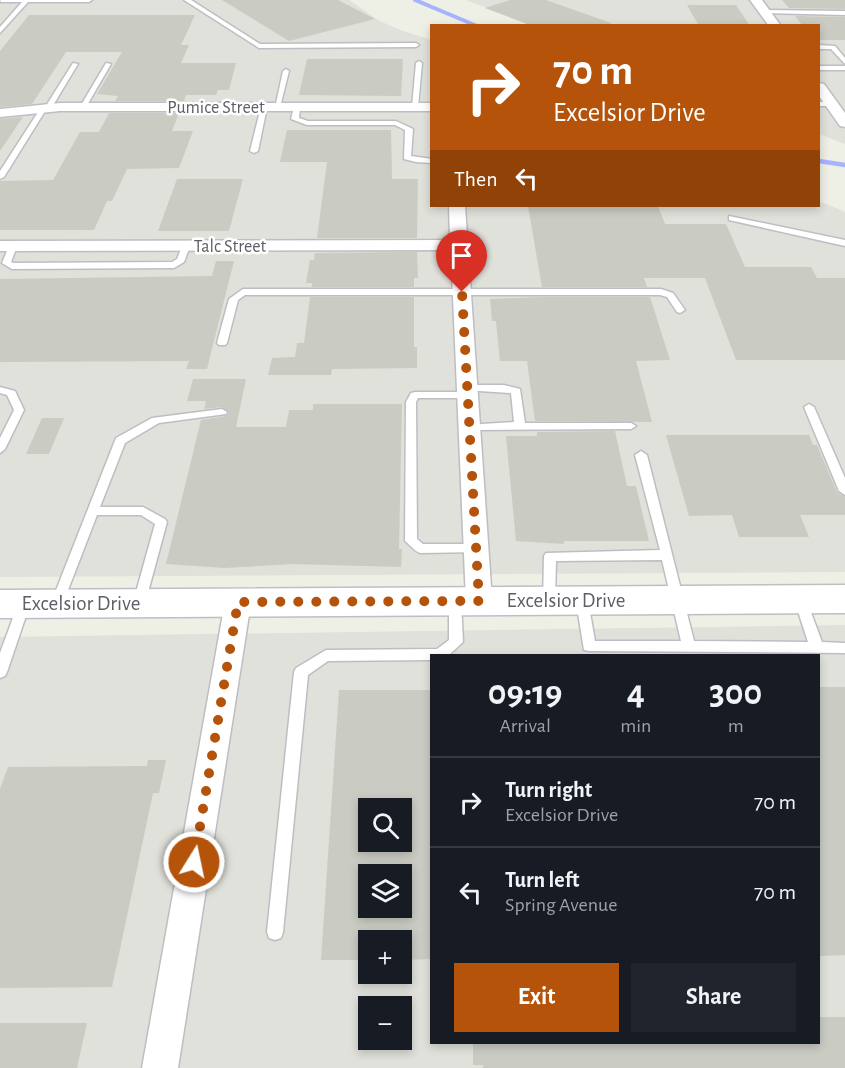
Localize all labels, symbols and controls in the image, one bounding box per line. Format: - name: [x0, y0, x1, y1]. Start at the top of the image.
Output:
- icon: right: [454, 48, 532, 126]
- text: 70 m: [553, 50, 633, 92]
- street label: Pumice Street: [167, 99, 265, 117]
- text: Excelsior Drive: [553, 99, 706, 126]
- icon: left: [510, 162, 543, 195]
- text: Then: [454, 168, 498, 190]
- pin: [436, 230, 487, 292]
- street label: Talc Street: [194, 238, 267, 256]
- icon: arrive: [445, 239, 478, 272]
- street label: Excelsior Drive: [507, 590, 625, 611]
- street label: Excelsior Drive: [22, 593, 140, 614]
- text: 09:19: [488, 675, 563, 711]
- text: 4: [627, 675, 645, 711]
- text: 300: [709, 675, 762, 711]
- text: Arrival: [499, 716, 551, 736]
- text: min: [620, 716, 651, 736]
- text: m: [728, 716, 744, 736]
- text: Turn right: [505, 779, 592, 801]
- icon: right: [454, 786, 487, 819]
- text: 70 m: [754, 791, 796, 813]
- map controls: [358, 798, 412, 1050]
- button: search: [358, 798, 412, 852]
- text: Excelsior Drive: [505, 805, 618, 825]
- position arrow: [162, 830, 226, 894]
- button: layers: [358, 864, 412, 918]
- text: Turn left: [505, 869, 579, 891]
- icon: left: [454, 876, 487, 909]
- text: 70 m: [754, 881, 796, 903]
- text: Spring Avenue: [505, 895, 617, 915]
- button: +: [358, 930, 412, 984]
- button: Exit: [454, 963, 619, 1032]
- button: Share: [631, 963, 796, 1032]
- button: −: [358, 996, 412, 1050]

